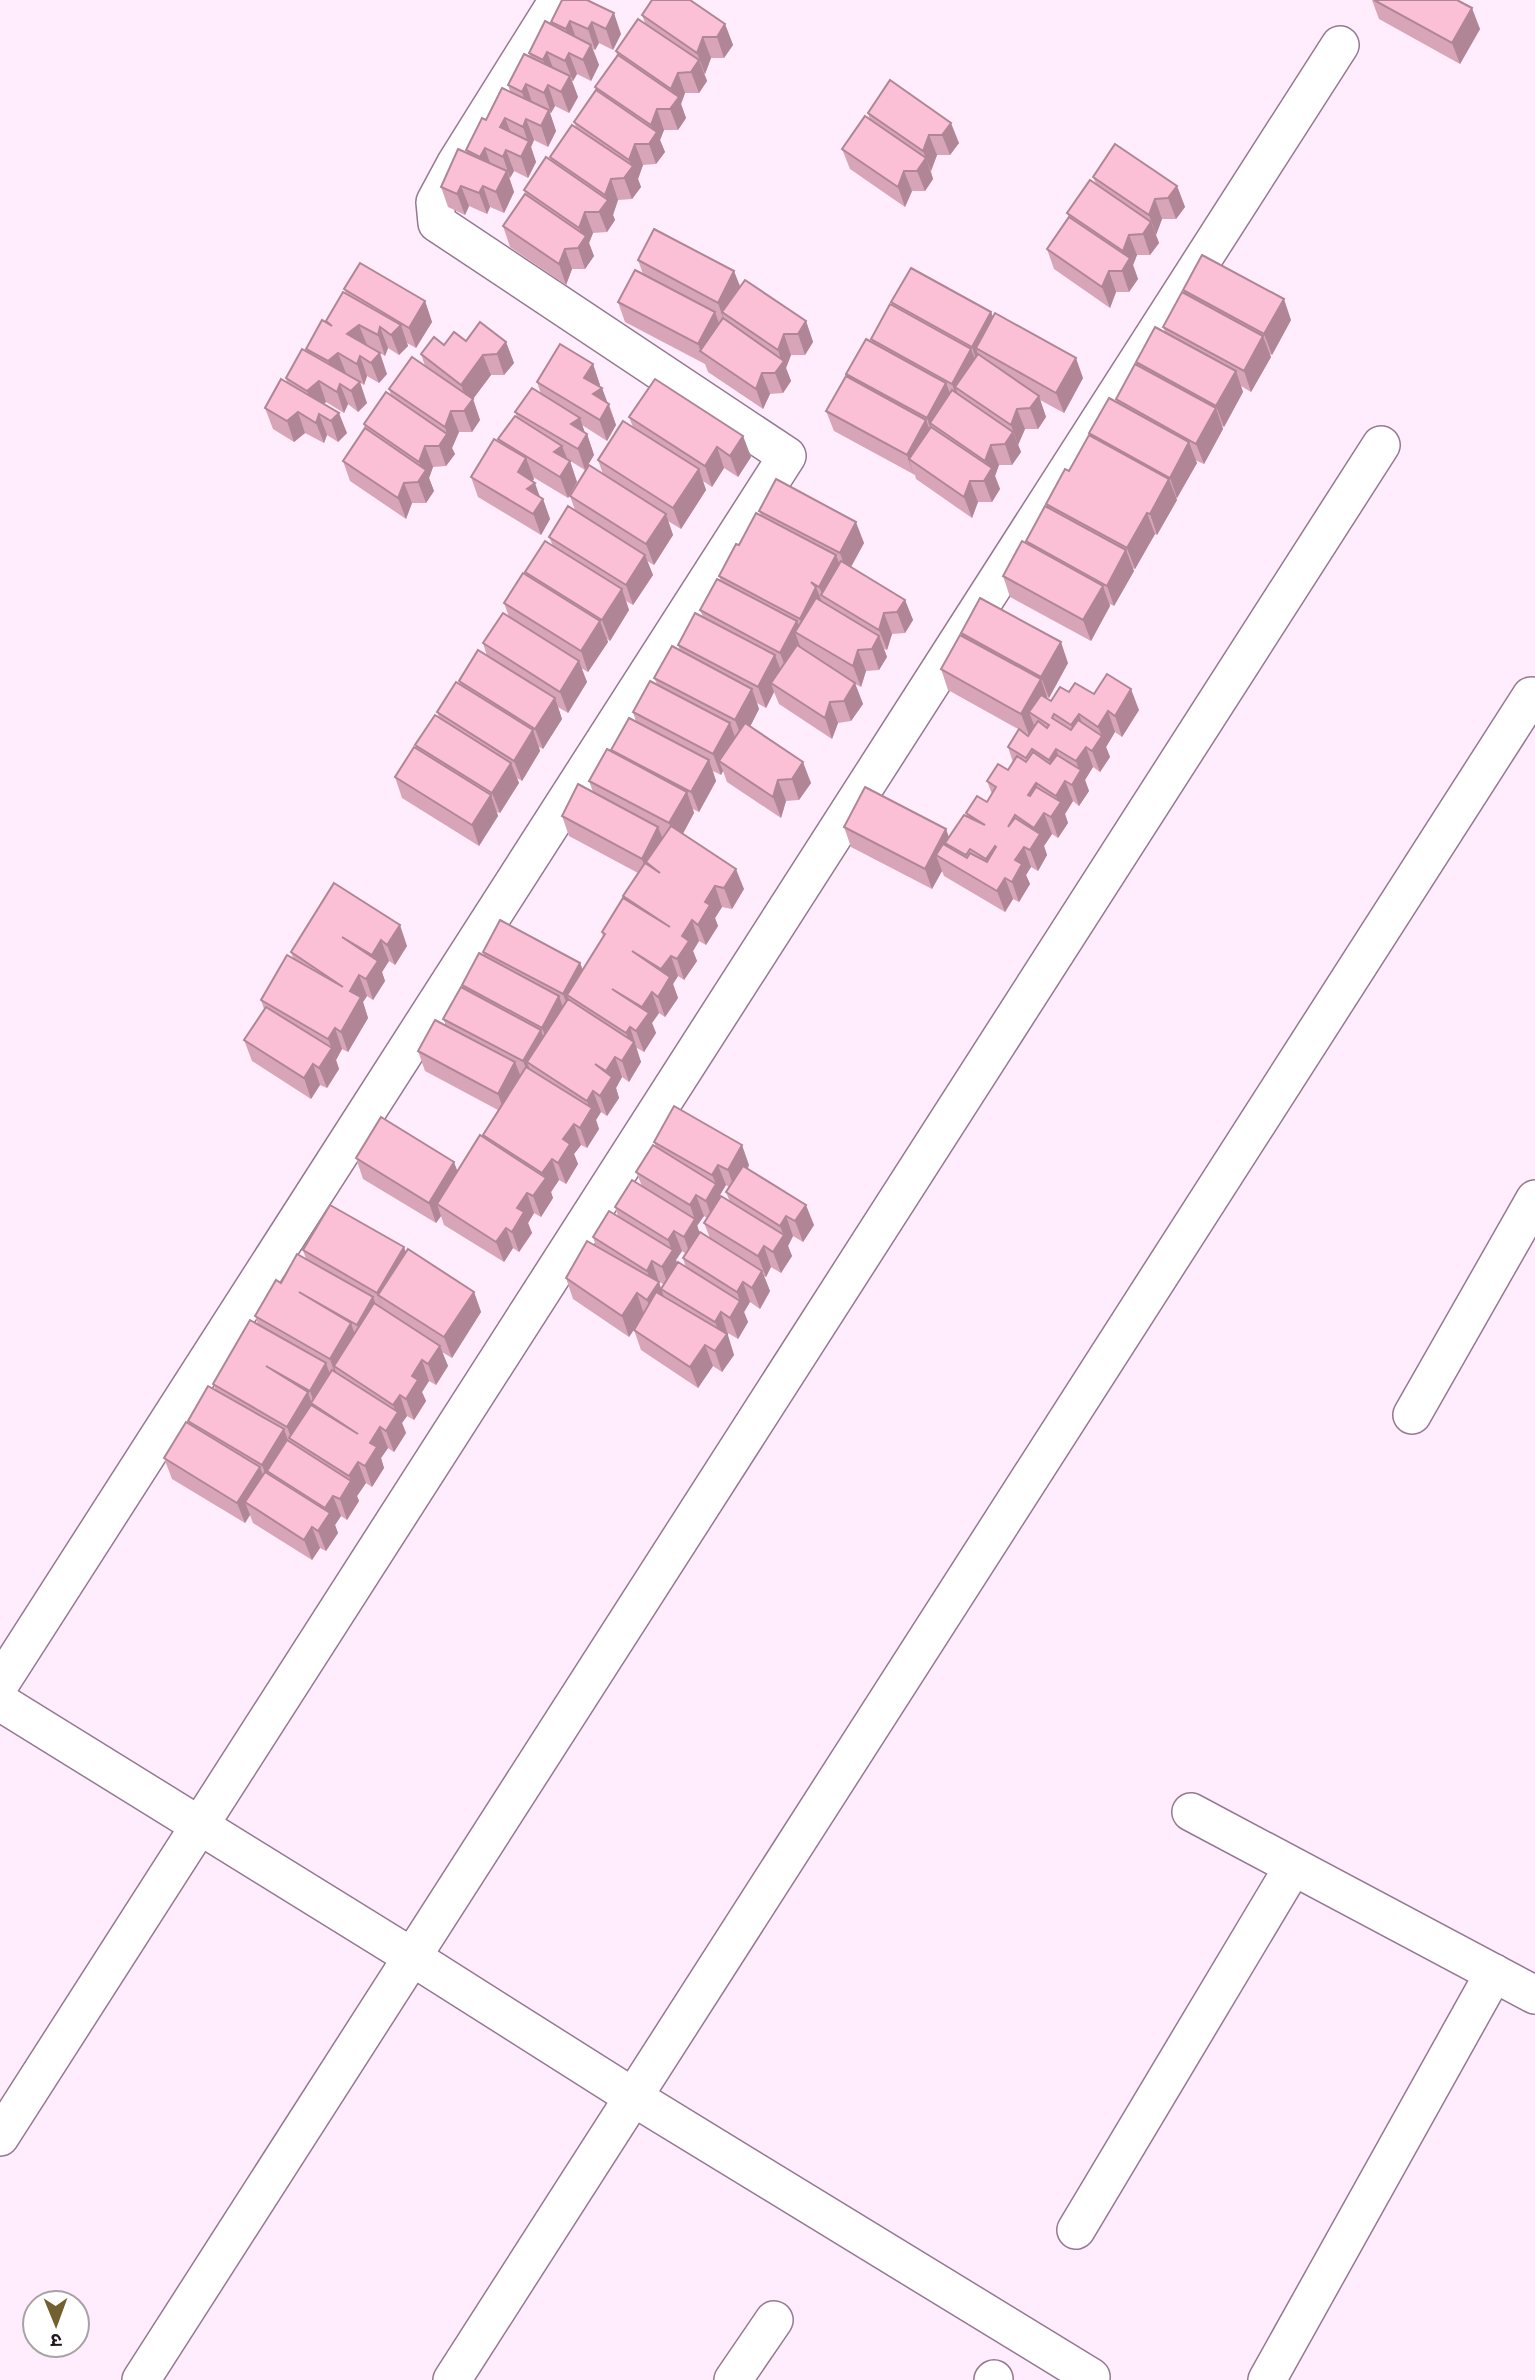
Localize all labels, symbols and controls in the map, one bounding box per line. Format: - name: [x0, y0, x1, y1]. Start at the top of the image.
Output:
- north arrow: [21, 2289, 91, 2359]
- text: उ: [50, 2328, 62, 2352]

